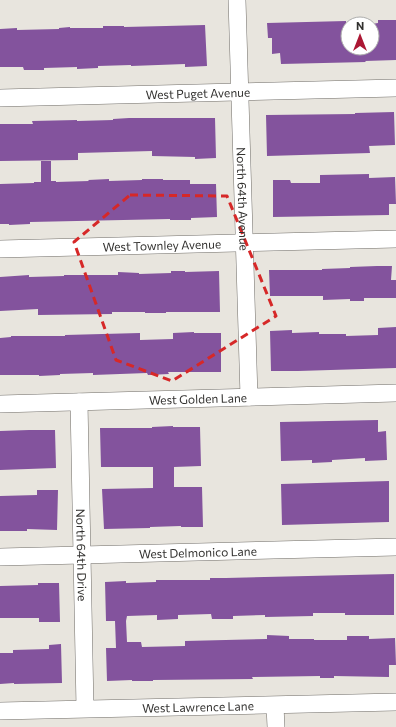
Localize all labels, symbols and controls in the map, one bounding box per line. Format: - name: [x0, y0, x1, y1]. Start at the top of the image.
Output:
- north arrow: [340, 16, 380, 56]
- text: N: [356, 19, 364, 32]
- street label: West Puget Avenue: [145, 85, 250, 101]
- street label: North 64th Avenue: [234, 147, 252, 251]
- street label: West Townley Avenue: [103, 236, 221, 253]
- street label: West Golden Lane: [149, 390, 247, 407]
- street label: North 64th Drive: [74, 508, 90, 602]
- street label: West Delmonico Lane: [139, 544, 257, 561]
- street label: West Lawrence Lane: [142, 698, 254, 715]

